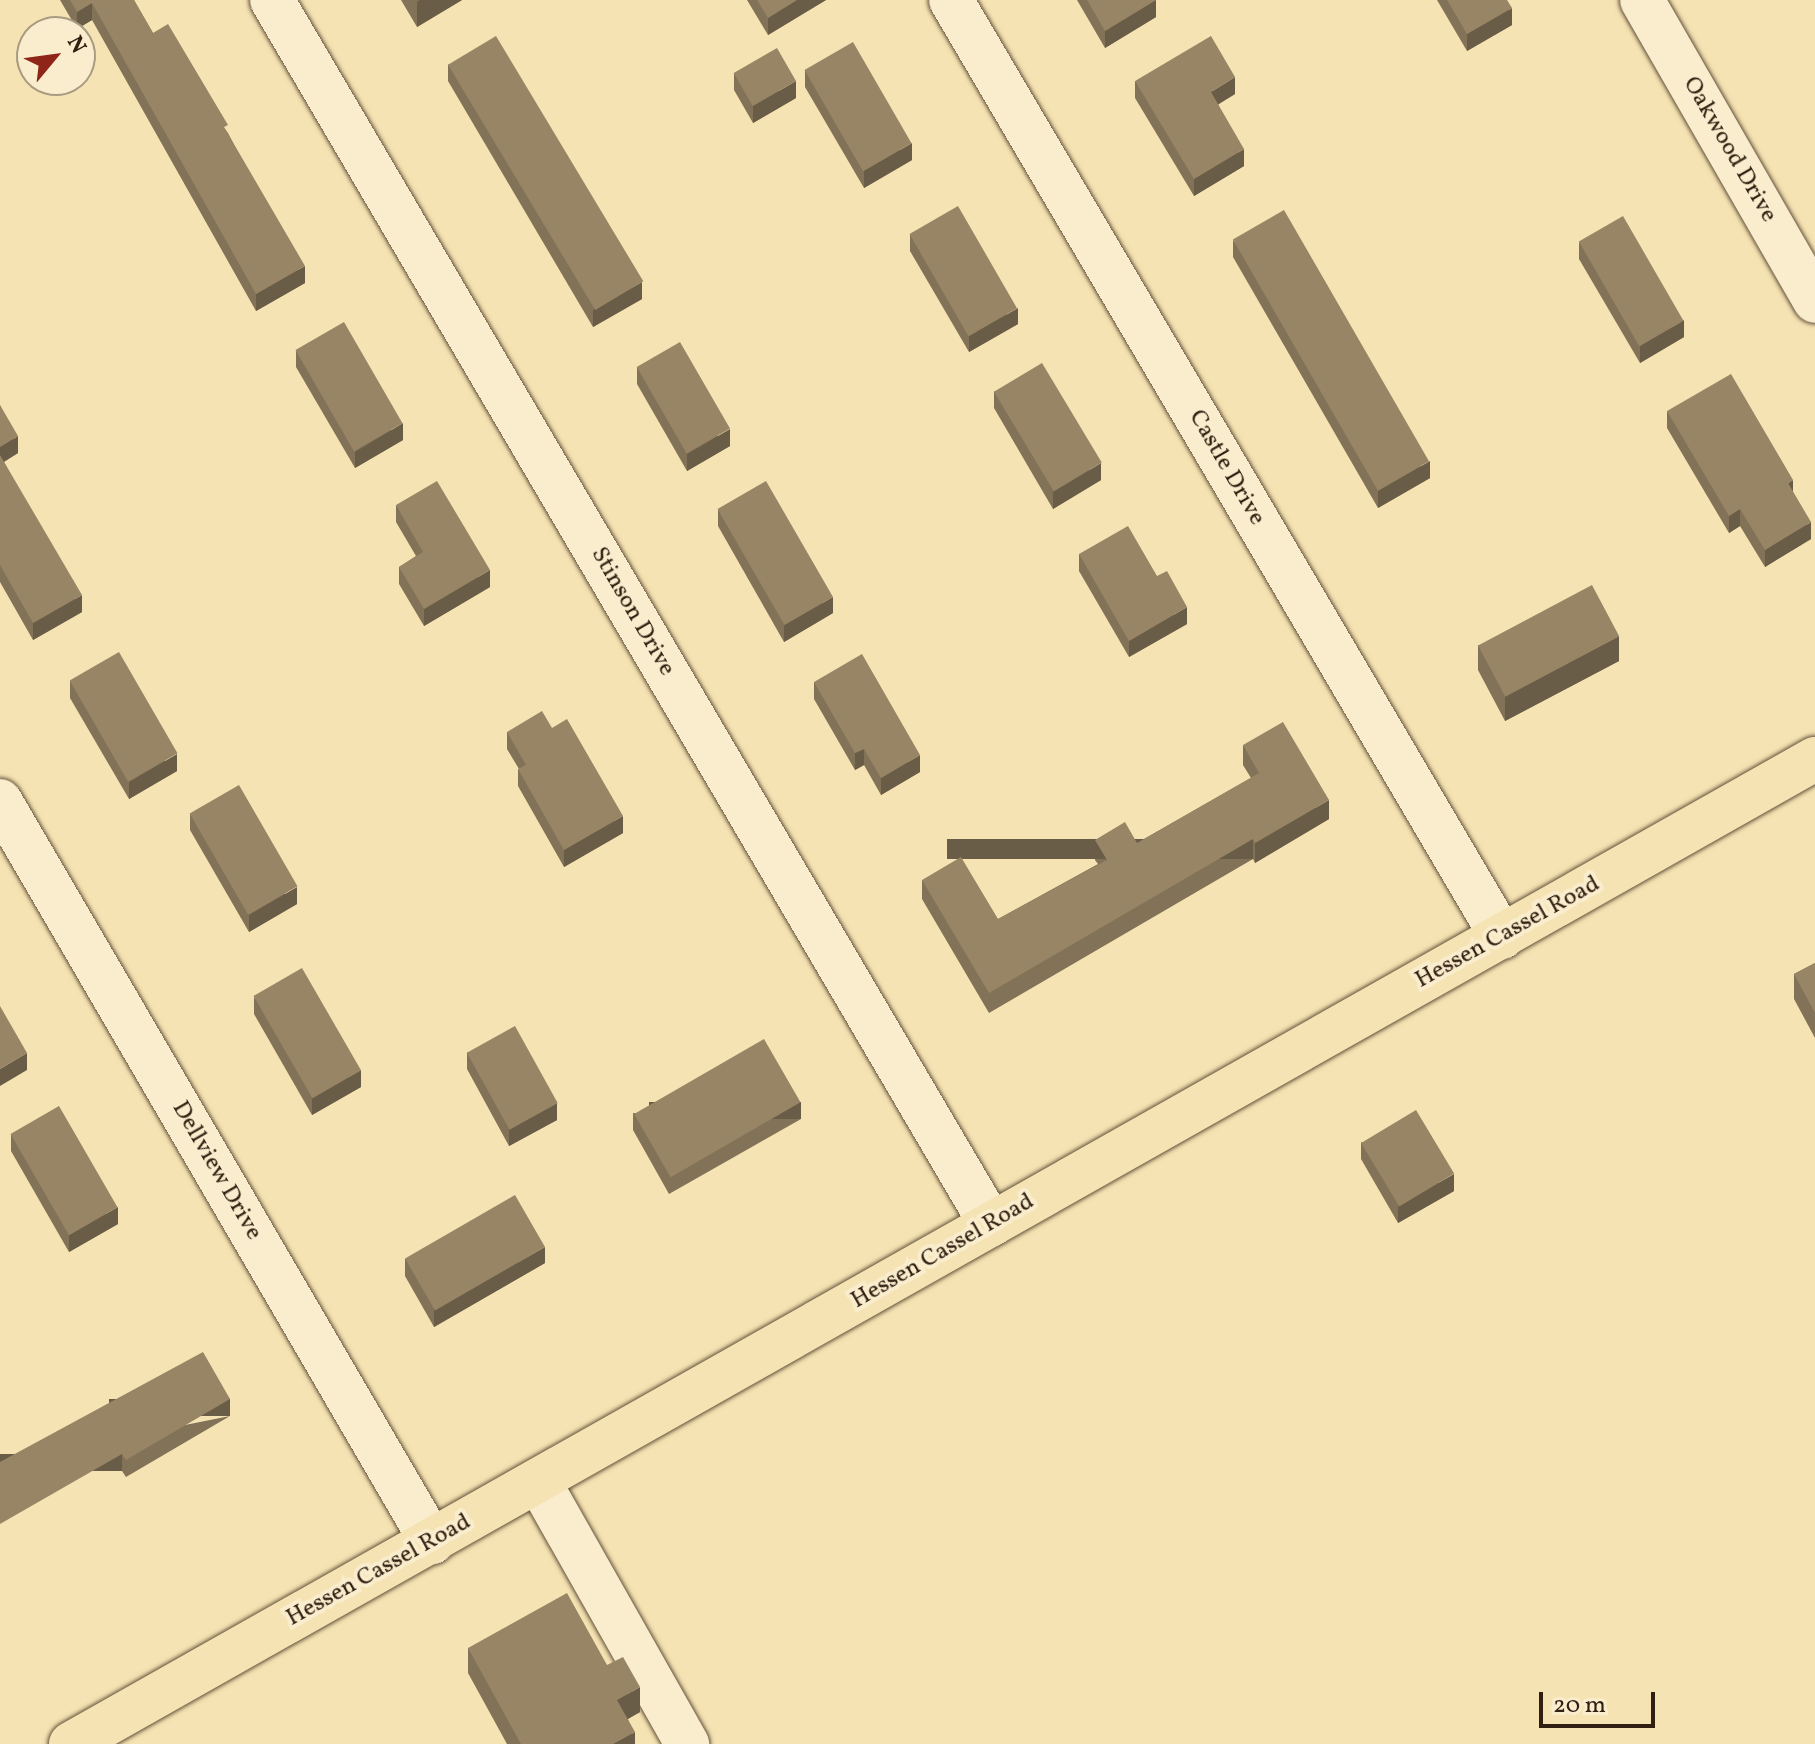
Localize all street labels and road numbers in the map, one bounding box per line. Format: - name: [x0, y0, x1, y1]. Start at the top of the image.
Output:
- street label: Oakwood Drive: [1676, 72, 1782, 228]
- street label: Castle Drive: [1181, 405, 1271, 531]
- street label: Stinson Drive: [584, 542, 680, 682]
- street label: Hessen Cassel Road: [1411, 870, 1605, 996]
- street label: Dellview Drive: [164, 1096, 268, 1246]
- street label: Hessen Cassel Road: [847, 1188, 1039, 1316]
- street label: Hessen Cassel Road: [282, 1508, 476, 1634]

